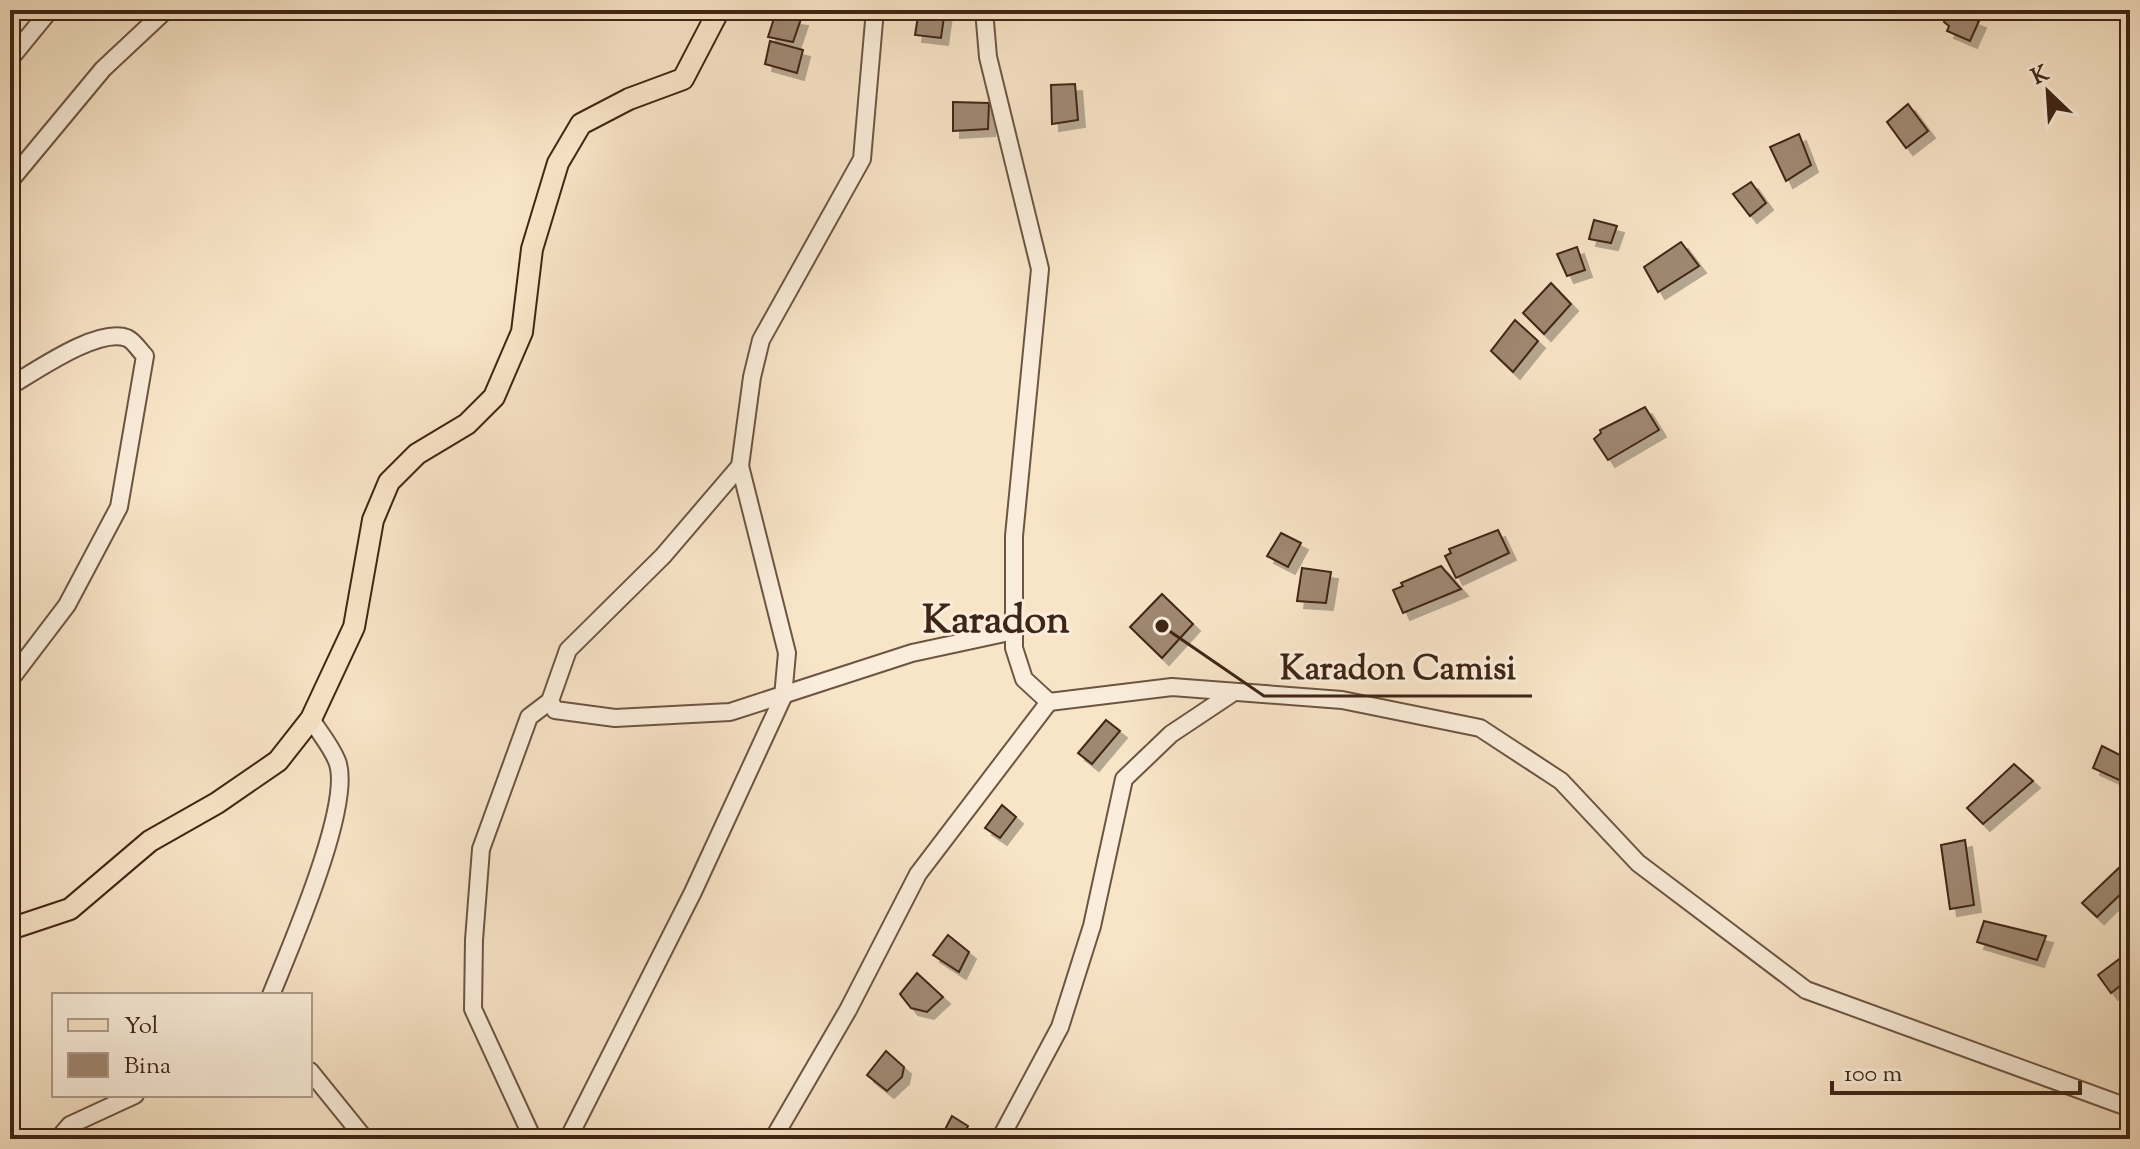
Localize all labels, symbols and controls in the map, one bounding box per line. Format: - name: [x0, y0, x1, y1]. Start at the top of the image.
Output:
- north arrow: [2008, 52, 2088, 132]
- text: K: [2027, 59, 2055, 94]
- district label: Karadon: [922, 594, 1070, 651]
- callout: Karadon Camisi: [1264, 638, 1532, 696]
- text: Karadon Camisi: [1280, 646, 1516, 695]
- legend: [52, 993, 312, 1097]
- text: Yol: [124, 1010, 159, 1044]
- scale bar: [1832, 1045, 2080, 1095]
- text: Bina: [124, 1050, 171, 1084]
- text: 100 m: [1844, 1058, 1902, 1092]

